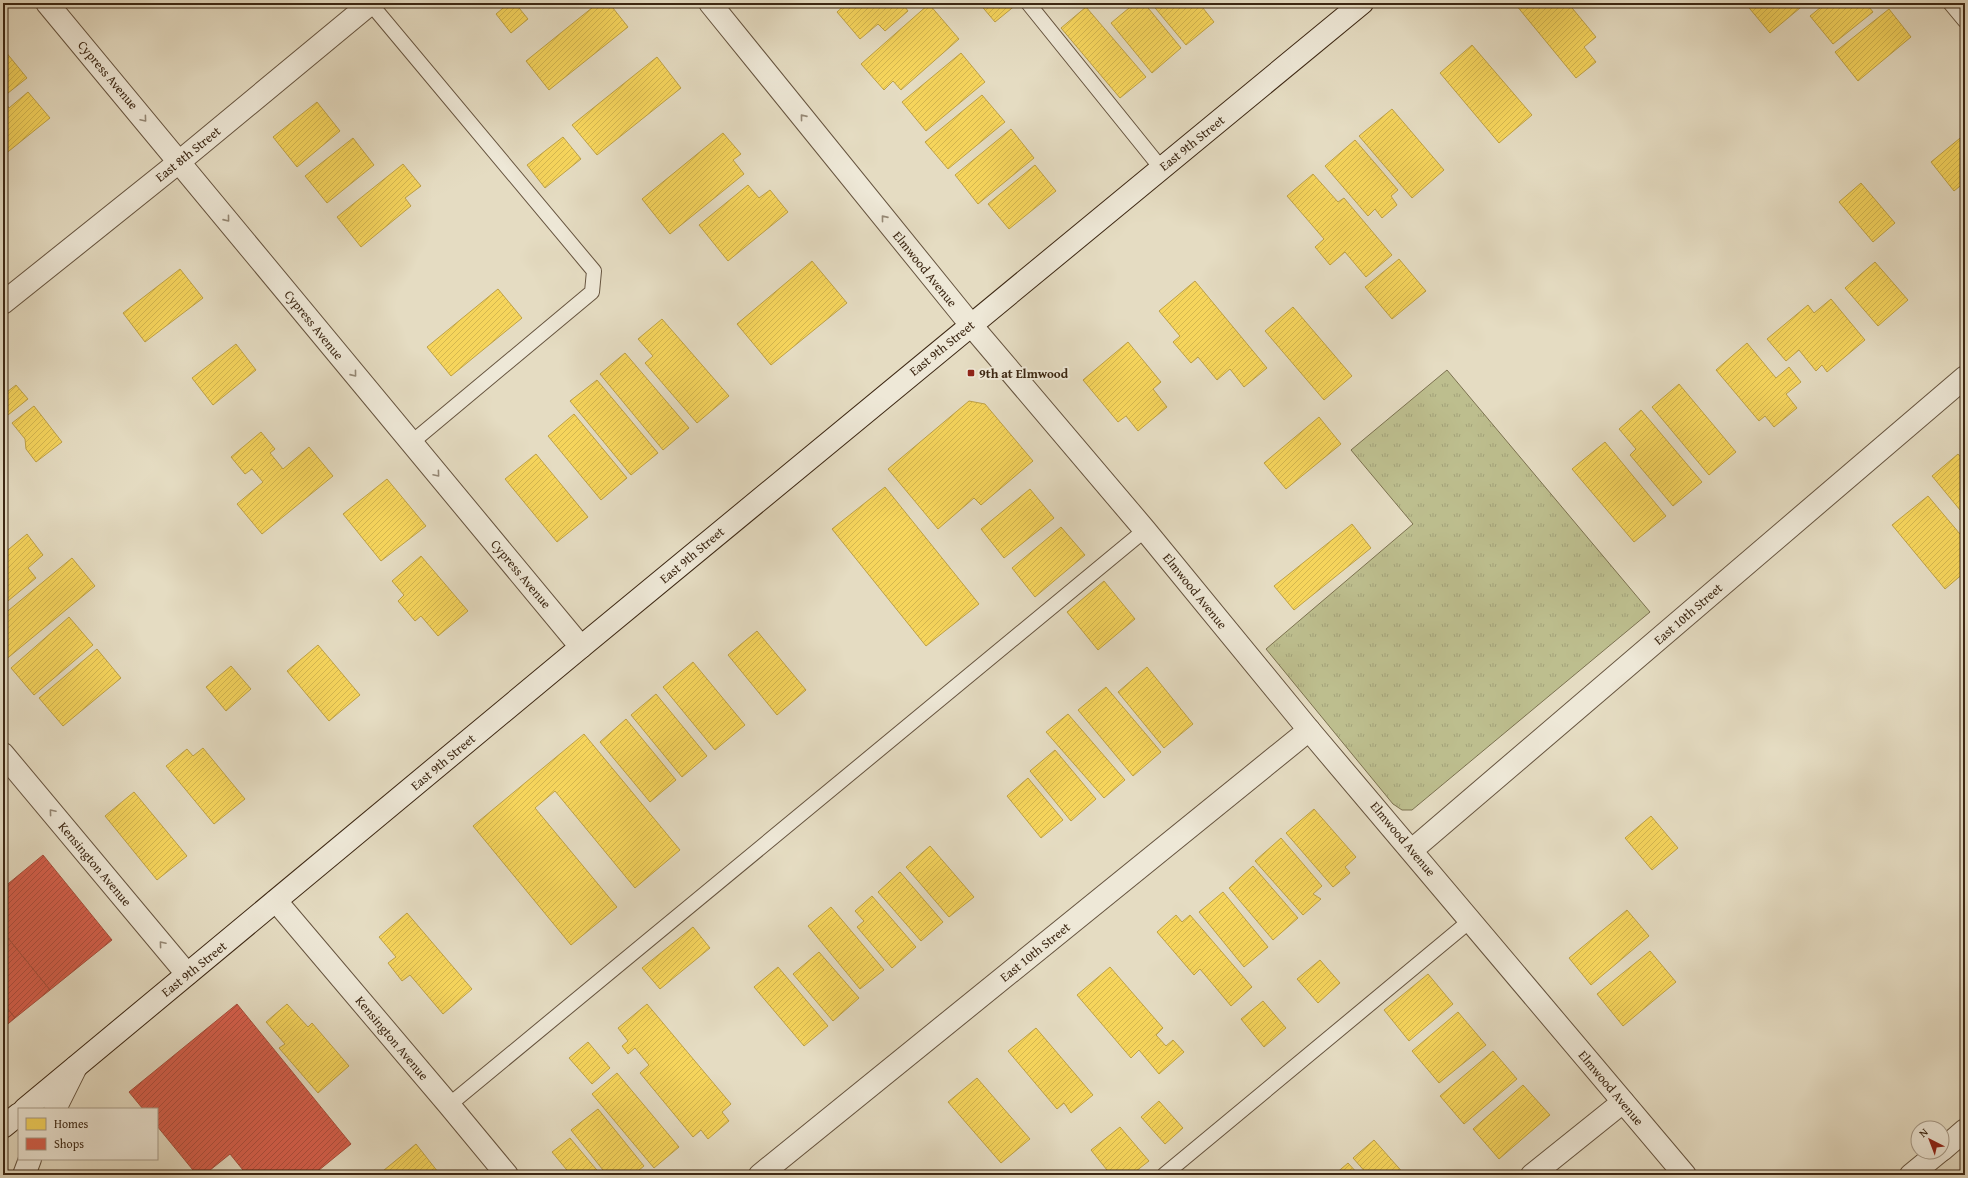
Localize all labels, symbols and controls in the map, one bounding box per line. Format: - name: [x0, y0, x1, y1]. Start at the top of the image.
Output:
- street label: Cypress Avenue: [73, 36, 143, 114]
- street label: East 9th Street: [1155, 110, 1229, 175]
- one-way arrow: [140, 114, 147, 122]
- one-way arrow: [800, 115, 807, 122]
- street label: East 8th Street: [151, 121, 225, 186]
- one-way arrow: [222, 215, 229, 222]
- one-way arrow: [882, 216, 889, 223]
- street label: Elmwood Avenue: [888, 227, 962, 311]
- street label: Cypress Avenue: [280, 286, 348, 364]
- street label: East 9th Street: [905, 315, 979, 380]
- place label: 9th at Elmwood: [979, 364, 1069, 383]
- marker: 9th at Elmwood: [966, 368, 976, 378]
- one-way arrow: [349, 369, 356, 376]
- one-way arrow: [432, 469, 439, 477]
- street label: East 9th Street: [656, 522, 729, 588]
- street label: Cypress Avenue: [486, 535, 556, 613]
- street label: Elmwood Avenue: [1158, 549, 1232, 633]
- street label: East 10th Street: [1650, 579, 1727, 649]
- street label: East 9th Street: [407, 729, 480, 795]
- street label: Elmwood Avenue: [1366, 797, 1440, 881]
- one-way arrow: [49, 809, 56, 817]
- street label: Kensington Avenue: [54, 818, 136, 910]
- street label: East 10th Street: [996, 917, 1075, 986]
- street label: East 9th Street: [157, 936, 231, 1001]
- one-way arrow: [160, 941, 167, 948]
- street label: Kensington Avenue: [351, 992, 433, 1084]
- street label: Elmwood Avenue: [1574, 1046, 1648, 1130]
- legend: [18, 1108, 158, 1160]
- text: Homes: [54, 1115, 89, 1132]
- north arrow: [1910, 1120, 1950, 1160]
- text: N: [1915, 1124, 1932, 1141]
- text: Shops: [54, 1135, 84, 1152]

